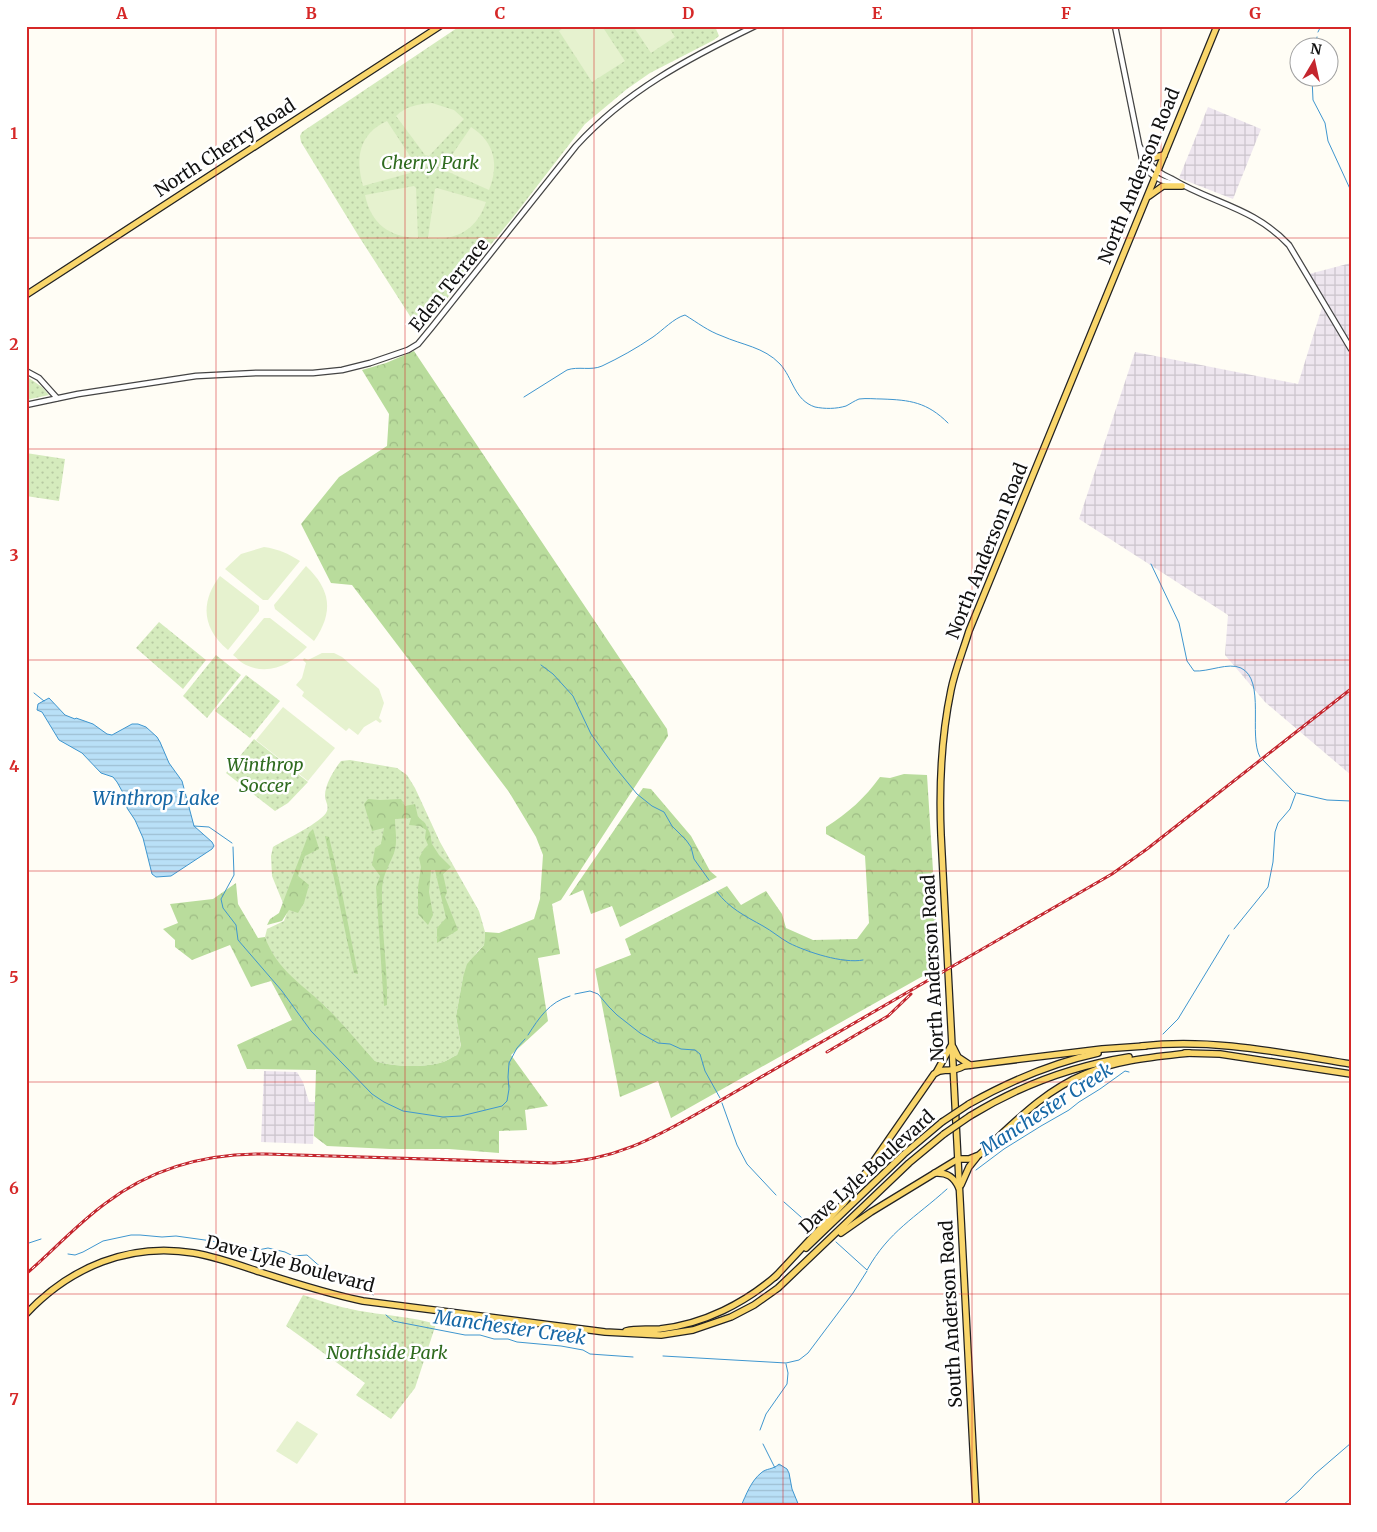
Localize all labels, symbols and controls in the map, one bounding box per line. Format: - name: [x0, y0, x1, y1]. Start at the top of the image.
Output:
- text: A: [115, 3, 128, 23]
- text: B: [305, 3, 317, 23]
- text: C: [495, 3, 505, 23]
- text: D: [682, 3, 694, 23]
- text: E: [872, 3, 883, 23]
- text: F: [1061, 3, 1071, 23]
- text: G: [1249, 3, 1261, 23]
- north arrow: [1290, 38, 1340, 88]
- text: N: [1309, 39, 1323, 59]
- street label: North Anderson Road: [1093, 84, 1184, 267]
- street label: North Cherry Road: [150, 93, 300, 202]
- text: 1: [10, 123, 18, 143]
- park label: Cherry Park: [381, 151, 479, 174]
- street label: Eden Terrace: [404, 233, 493, 336]
- text: 2: [9, 334, 19, 354]
- street label: North Anderson Road: [941, 459, 1032, 642]
- text: 3: [9, 545, 19, 565]
- park label: Winthrop Soccer: [227, 753, 304, 797]
- text: 4: [9, 756, 19, 776]
- water label: Winthrop Lake: [92, 786, 220, 810]
- street label: North Anderson Road: [916, 874, 949, 1062]
- text: 5: [9, 967, 19, 987]
- water label: Manchester Creek: [974, 1057, 1117, 1161]
- street label: Dave Lyle Boulevard: [794, 1105, 939, 1238]
- text: 6: [9, 1178, 19, 1198]
- street label: South Anderson Road: [934, 1220, 967, 1408]
- street label: Dave Lyle Boulevard: [203, 1230, 377, 1297]
- water label: Manchester Creek: [431, 1304, 588, 1350]
- park label: Northside Park: [326, 1341, 448, 1364]
- text: 7: [9, 1389, 19, 1409]

